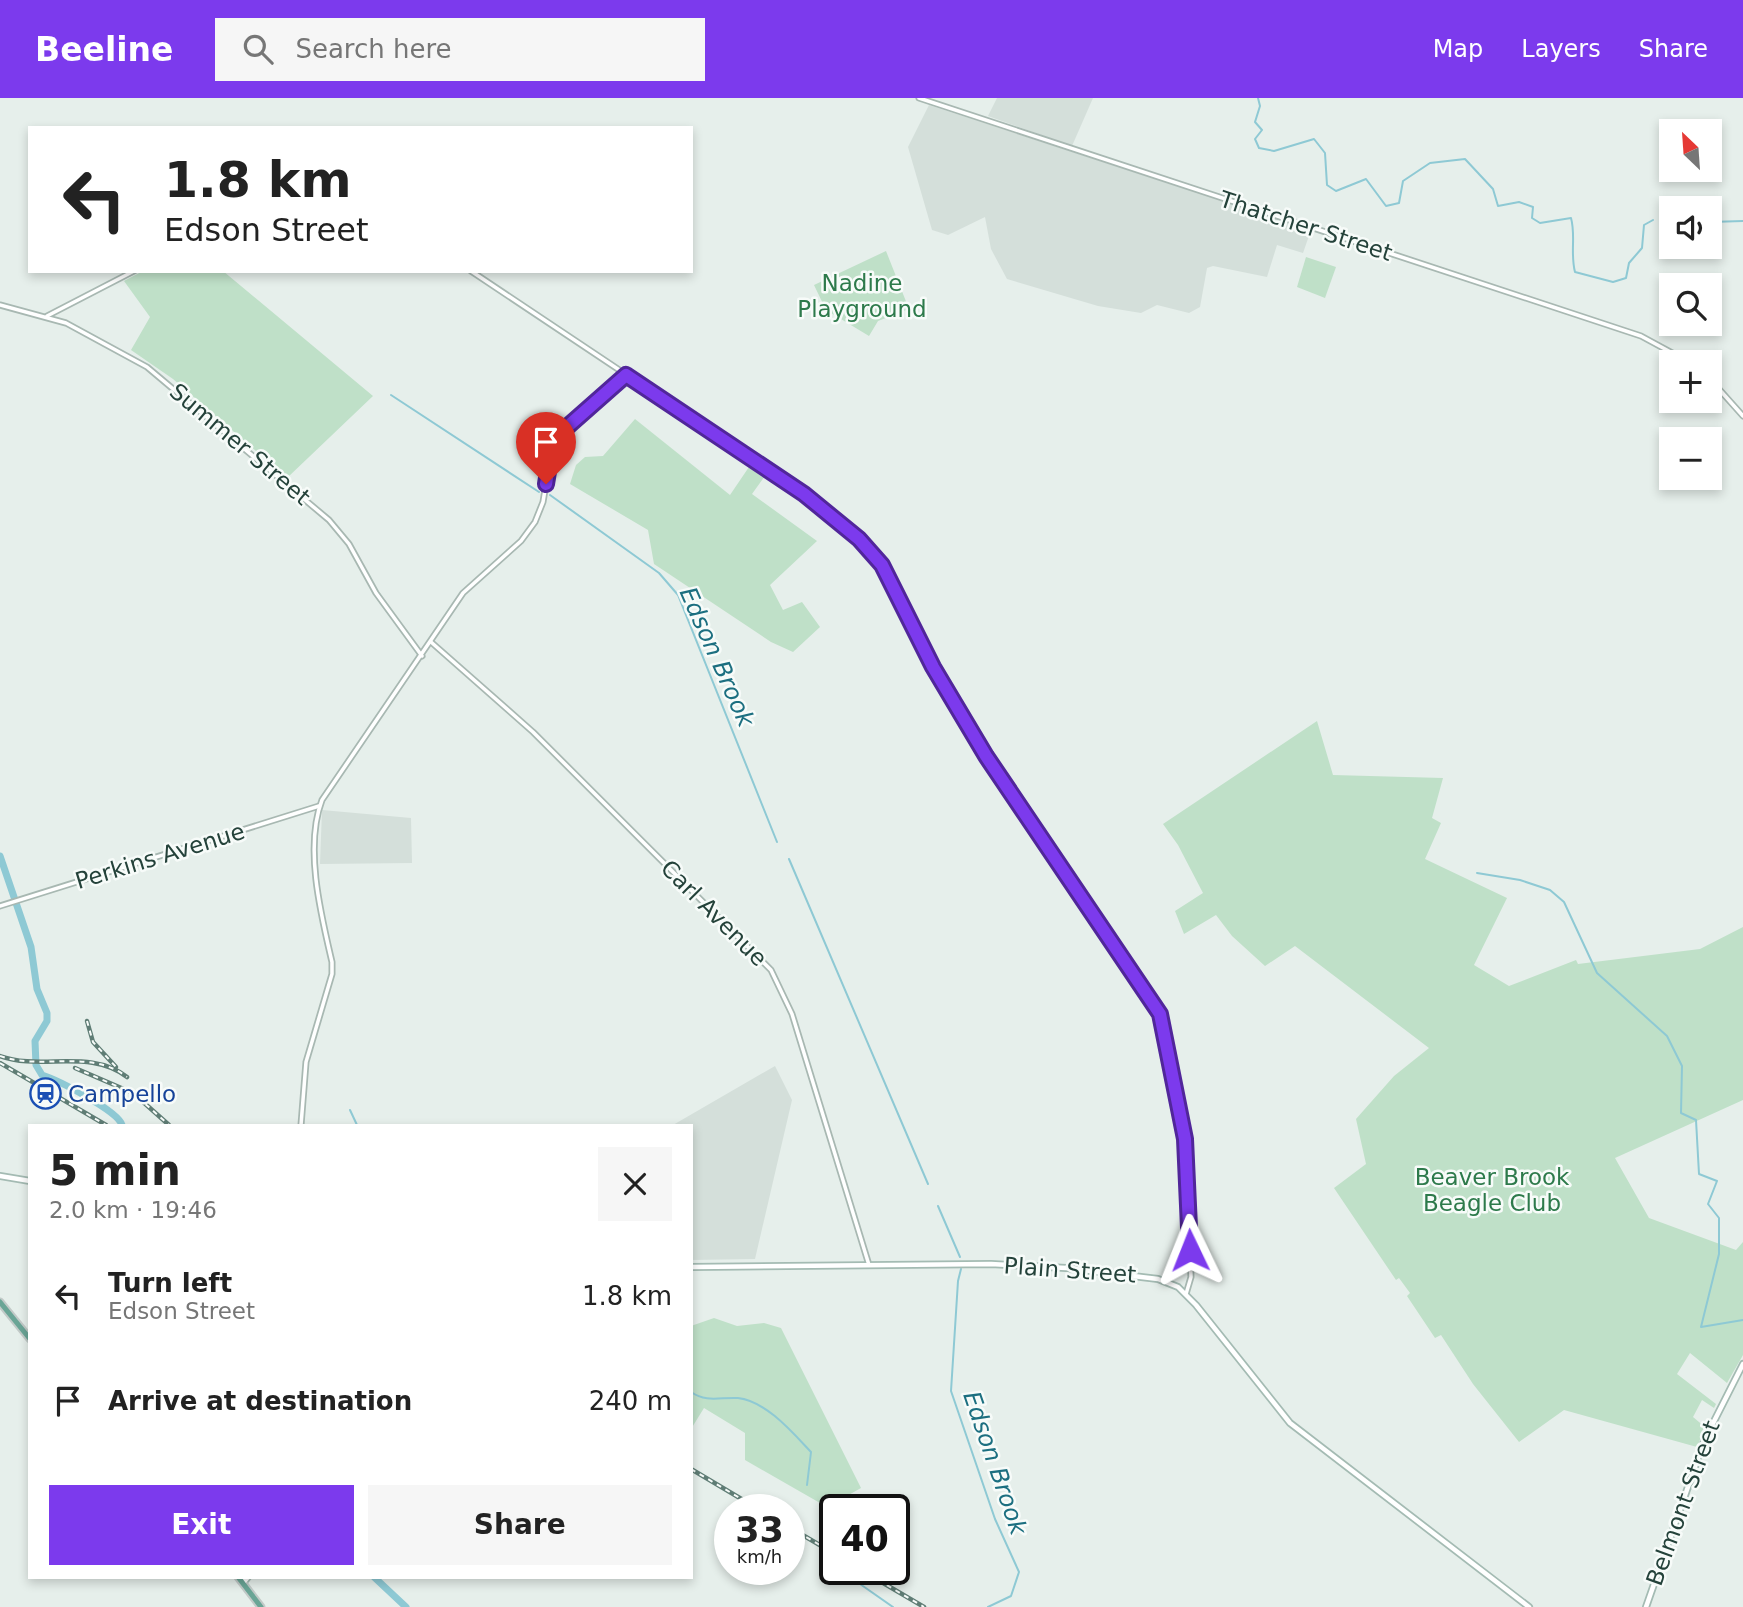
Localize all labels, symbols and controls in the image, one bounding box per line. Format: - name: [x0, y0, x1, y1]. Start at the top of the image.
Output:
- search box: [215, 18, 705, 81]
- text: Beeline: [35, 30, 173, 69]
- icon: search: [239, 30, 277, 68]
- text: Search here: [295, 34, 452, 64]
- text: Map: [1433, 35, 1483, 63]
- text: Layers: [1521, 35, 1601, 63]
- text: Share: [1639, 35, 1708, 63]
- north arrow: [1659, 119, 1722, 182]
- map controls: [1659, 119, 1722, 490]
- text: 1.8 km: [164, 152, 352, 209]
- icon: left: [49, 154, 140, 245]
- street label: Thatcher Street: [1216, 186, 1396, 266]
- button: sound: [1659, 196, 1722, 259]
- text: Edson Street: [164, 211, 368, 249]
- park label: Nadine Playground: [797, 270, 927, 322]
- button: search: [1659, 273, 1722, 336]
- button: +: [1659, 350, 1722, 413]
- street label: Summer Street: [165, 378, 315, 510]
- pin: [516, 412, 576, 484]
- icon: arrive: [527, 423, 565, 461]
- button: −: [1659, 427, 1722, 490]
- water label: Edson Brook: [674, 583, 761, 732]
- street label: Perkins Avenue: [72, 818, 248, 894]
- street label: Carl Avenue: [656, 855, 772, 971]
- station icon: Campello: [28, 1077, 62, 1111]
- place label: Campello: [68, 1081, 176, 1107]
- text: 5 min: [49, 1146, 181, 1195]
- button: close: [598, 1147, 672, 1221]
- park label: Beaver Brook Beagle Club: [1415, 1164, 1570, 1216]
- text: 2.0 km · 19:46: [49, 1197, 217, 1223]
- position arrow: [1153, 1213, 1227, 1287]
- street label: Plain Street: [1003, 1252, 1137, 1288]
- text: Turn left: [108, 1268, 232, 1298]
- icon: left: [49, 1277, 87, 1315]
- text: 1.8 km: [582, 1281, 672, 1311]
- text: Edson Street: [108, 1298, 255, 1324]
- icon: arrive: [49, 1382, 87, 1420]
- text: Arrive at destination: [108, 1386, 412, 1416]
- text: 240 m: [589, 1386, 672, 1416]
- water label: Edson Brook: [957, 1388, 1033, 1540]
- street label: Belmont Street: [1641, 1417, 1725, 1589]
- button: Exit: [49, 1485, 354, 1565]
- button: Share: [368, 1485, 672, 1565]
- speed limit sign: 40: [819, 1494, 910, 1585]
- text: 33: [735, 1510, 784, 1550]
- text: km/h: [737, 1546, 782, 1567]

